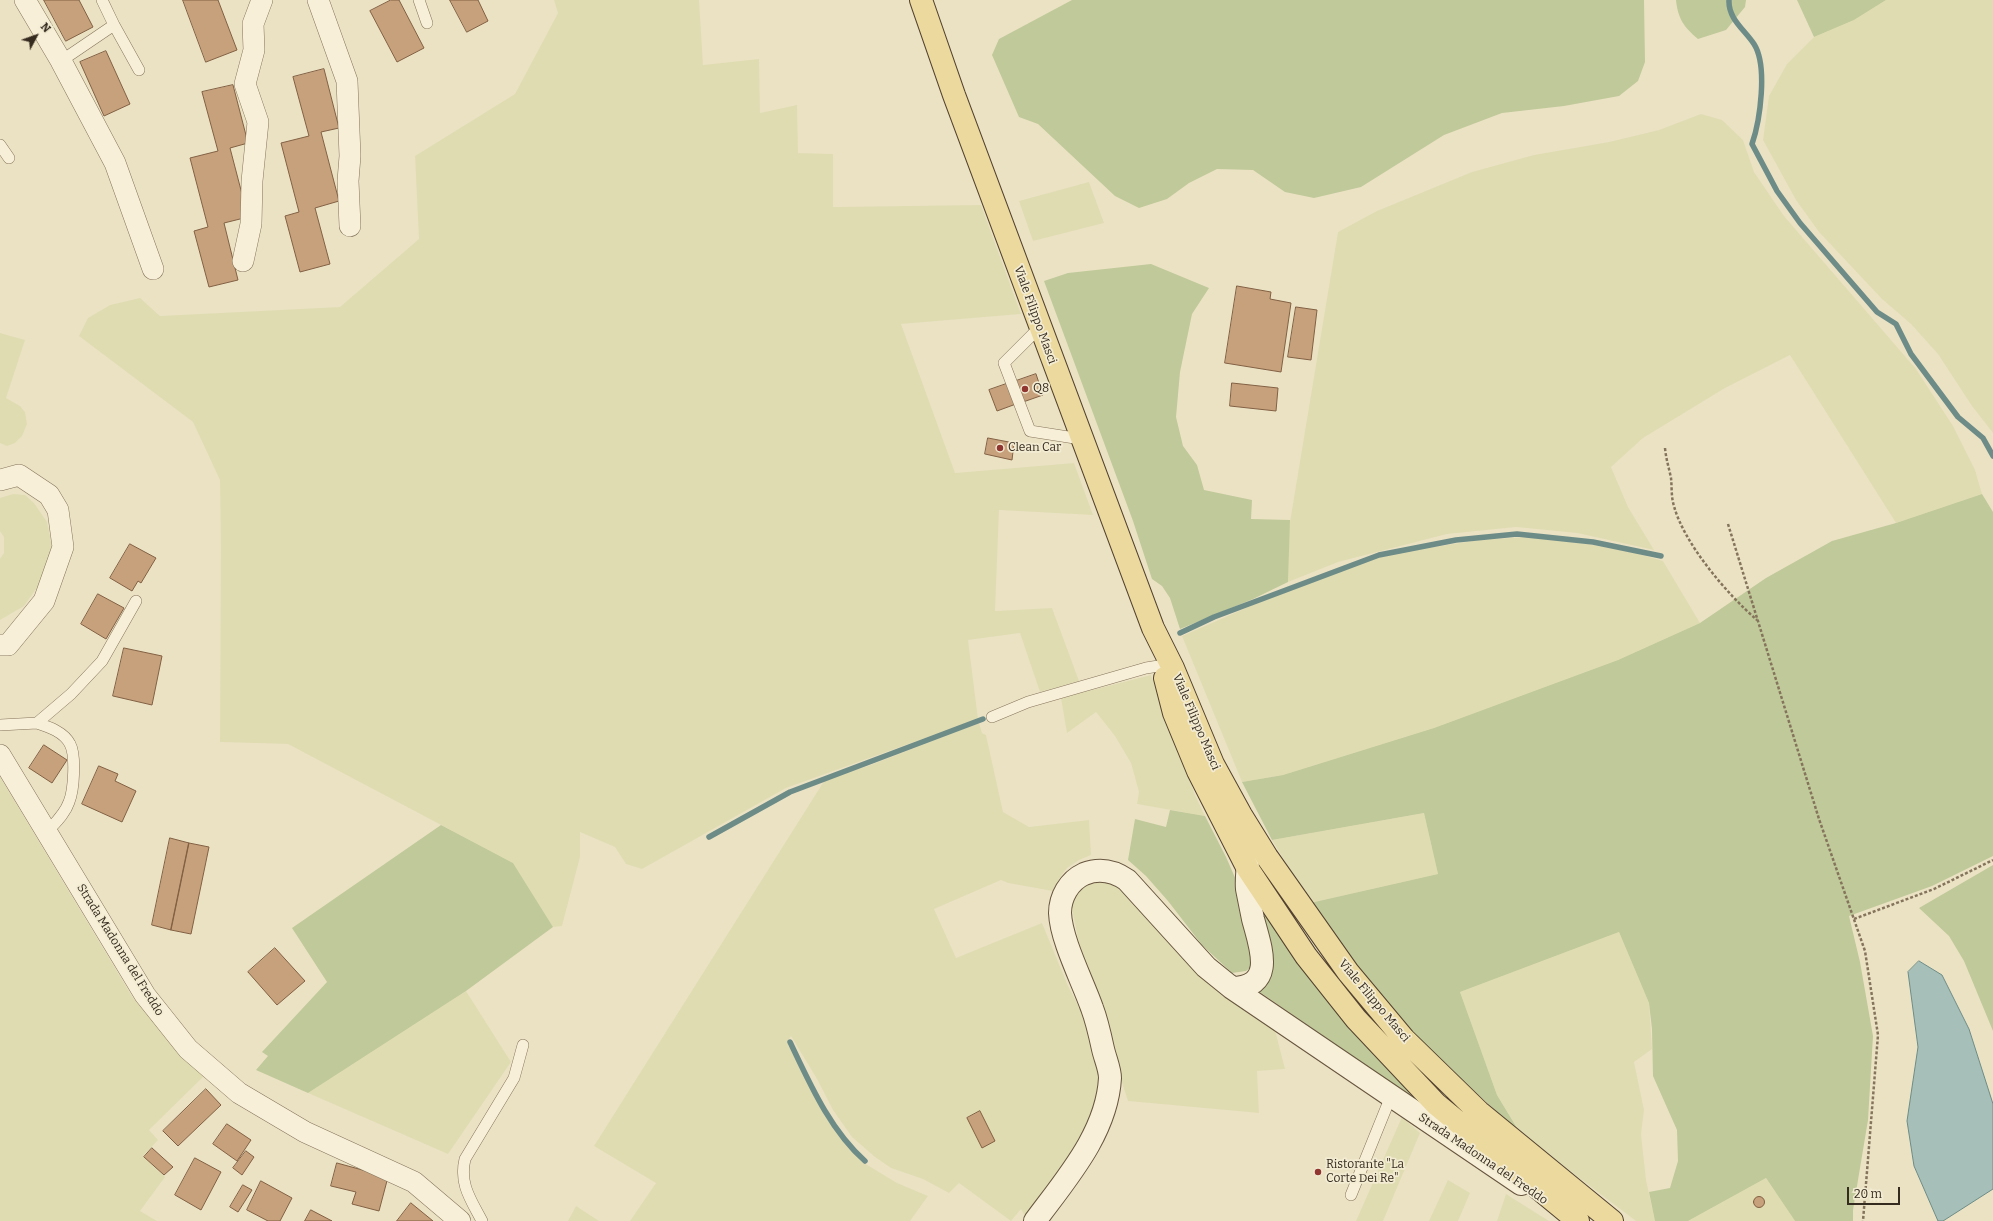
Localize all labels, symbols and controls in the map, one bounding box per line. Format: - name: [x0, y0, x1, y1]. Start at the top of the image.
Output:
- north arrow: [16, 16, 56, 56]
- text: N: [38, 20, 53, 35]
- street label: Viale Filippo Masci: [1011, 264, 1059, 366]
- place label: Q8: [1033, 382, 1049, 396]
- marker: Q8: [1020, 384, 1030, 394]
- place label: Clean Car: [1008, 441, 1061, 455]
- marker: Clean Car: [995, 443, 1005, 453]
- street label: Viale Filippo Masci: [1169, 672, 1223, 772]
- street label: Strada Madonna del Freddo: [73, 881, 167, 1019]
- street label: Viale Filippo Masci: [1335, 957, 1413, 1045]
- street label: Strada Madonna del Freddo: [1416, 1110, 1550, 1208]
- place label: Ristorante "La Corte Dei Re": [1326, 1158, 1404, 1186]
- marker: Ristorante "La Corte Dei Re": [1313, 1167, 1323, 1177]
- scale bar: [1849, 1179, 1902, 1205]
- text: 20 m: [1854, 1187, 1882, 1201]

